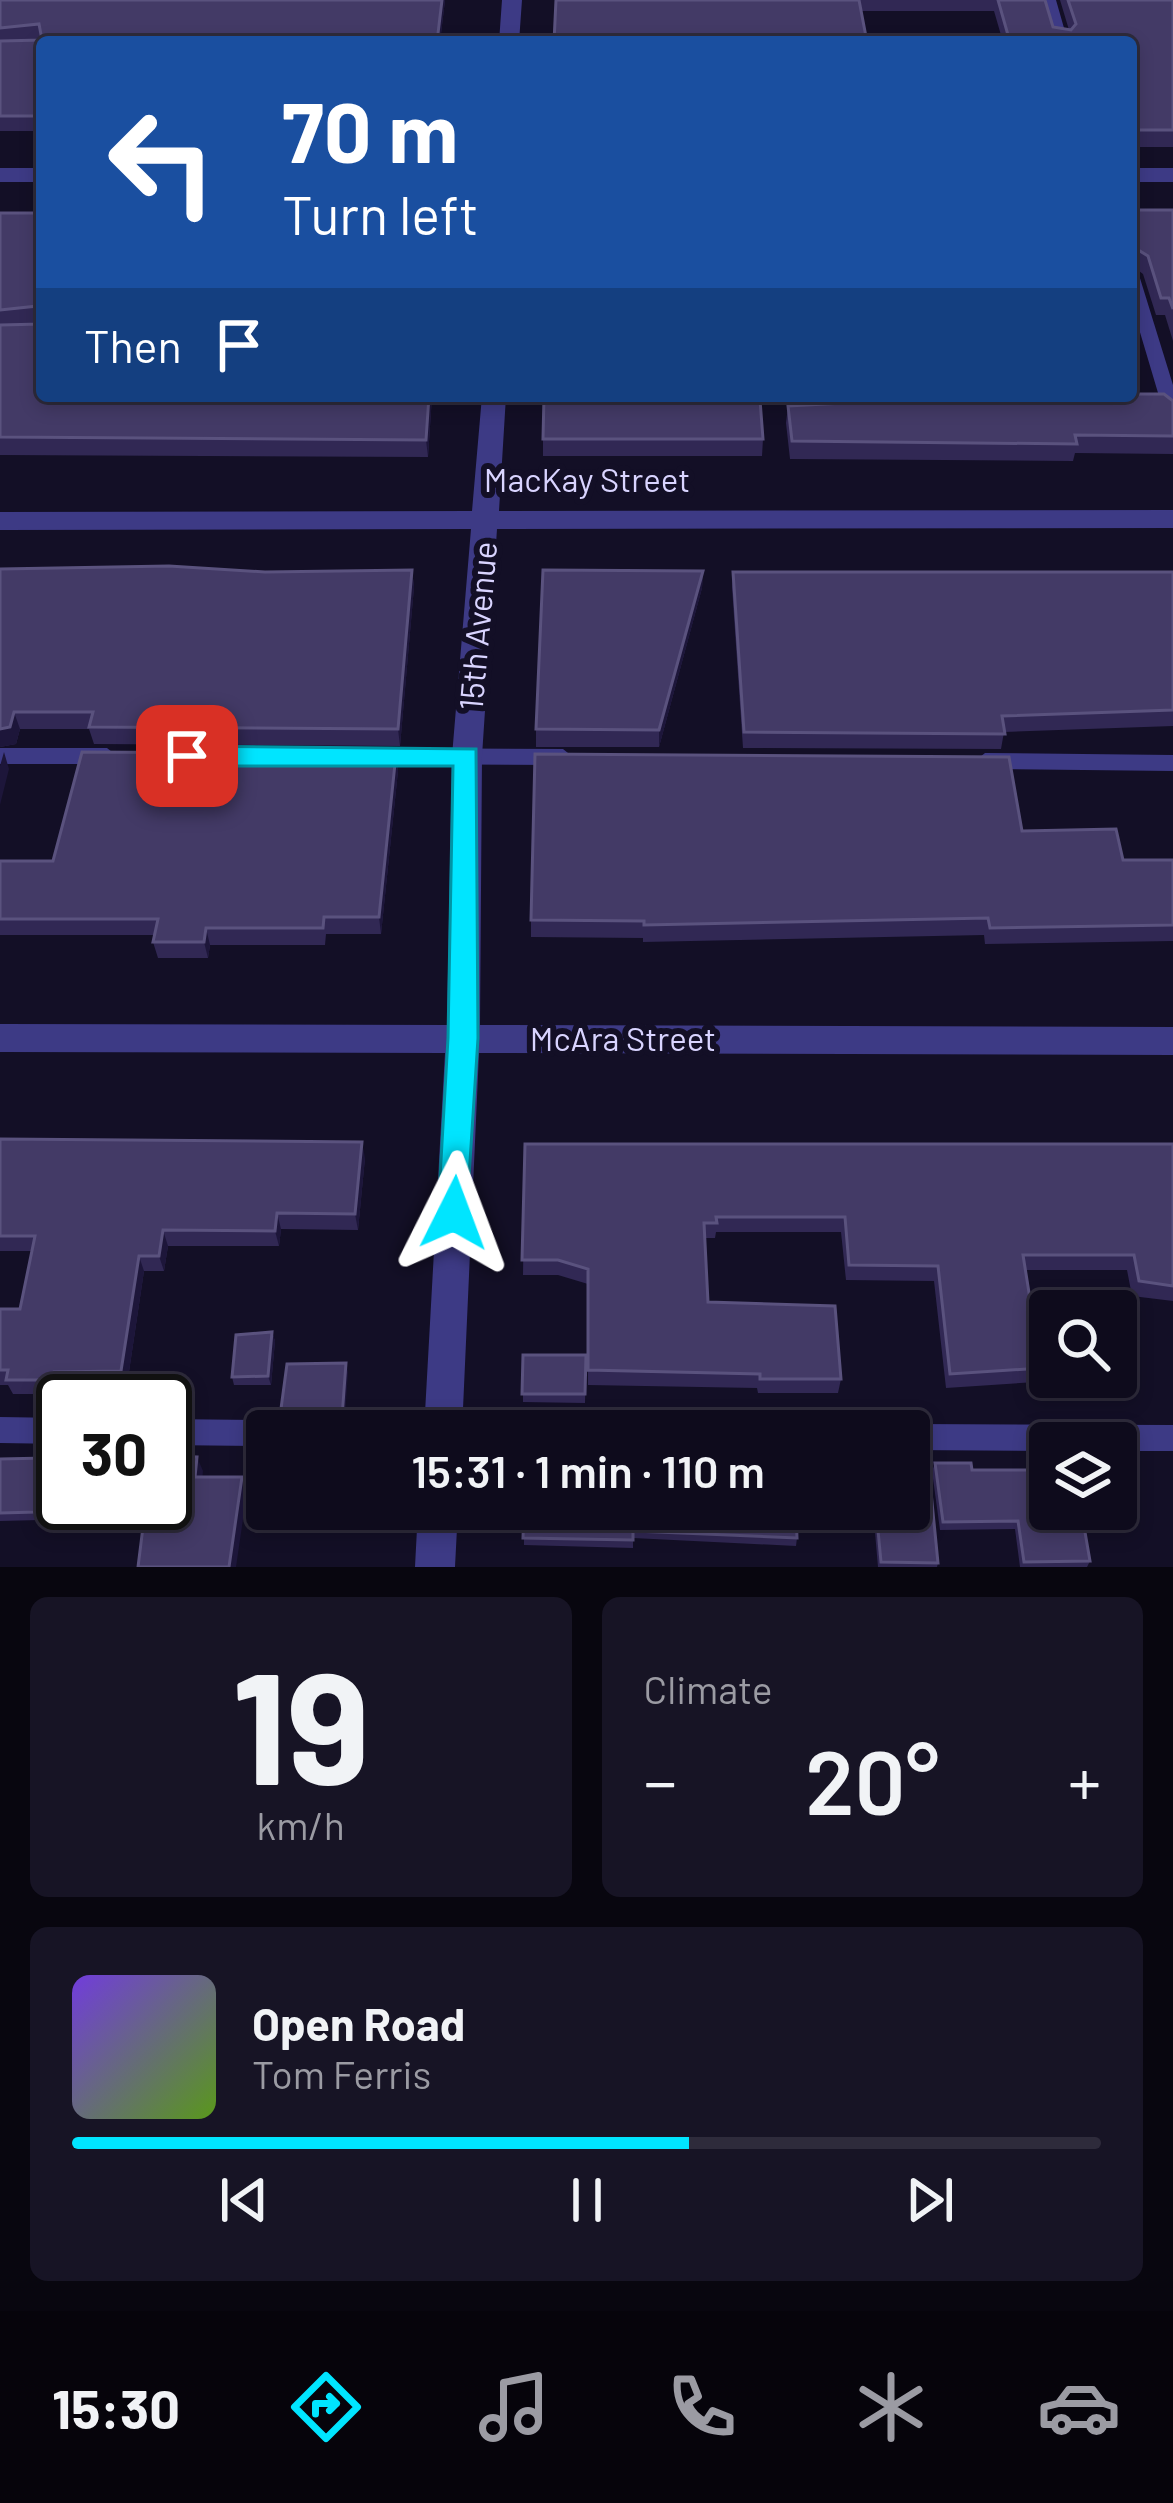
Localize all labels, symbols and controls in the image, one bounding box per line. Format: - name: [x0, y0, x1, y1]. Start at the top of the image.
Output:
- text: 70 m: [282, 79, 458, 180]
- icon: left: [84, 84, 240, 240]
- text: Turn left: [282, 181, 479, 246]
- icon: arrive: [206, 312, 272, 378]
- text: Then: [84, 318, 182, 372]
- street label: MacKay Street: [484, 459, 690, 499]
- street label: 15th Avenue: [450, 540, 504, 712]
- pin: [136, 705, 238, 807]
- icon: arrive: [154, 723, 220, 789]
- street label: McAra Street: [530, 1018, 716, 1058]
- position arrow: [391, 1150, 517, 1276]
- map controls: [1029, 1290, 1137, 1530]
- button: search: [1029, 1290, 1137, 1398]
- speed limit sign: 30: [36, 1374, 192, 1530]
- button: layers: [1029, 1422, 1137, 1530]
- text: 15:31 · 1 min · 110 m: [411, 1443, 765, 1497]
- text: 19: [232, 1629, 370, 1816]
- text: Climate: [644, 1665, 773, 1712]
- text: 20°: [805, 1725, 940, 1833]
- text: −: [644, 1740, 677, 1819]
- text: +: [1068, 1740, 1101, 1819]
- text: km/h: [257, 1801, 345, 1848]
- text: Open Road: [252, 1996, 465, 2050]
- text: Tom Ferris: [252, 2050, 431, 2097]
- icon: previous: [211, 2167, 277, 2233]
- icon: pause: [554, 2167, 620, 2233]
- icon: next: [897, 2167, 963, 2233]
- icon: directions: [284, 2365, 368, 2449]
- icon: music: [472, 2365, 556, 2449]
- icon: phone: [660, 2365, 744, 2449]
- icon: climate: [849, 2365, 933, 2449]
- icon: car: [1037, 2365, 1121, 2449]
- text: 15:30: [52, 2375, 180, 2440]

